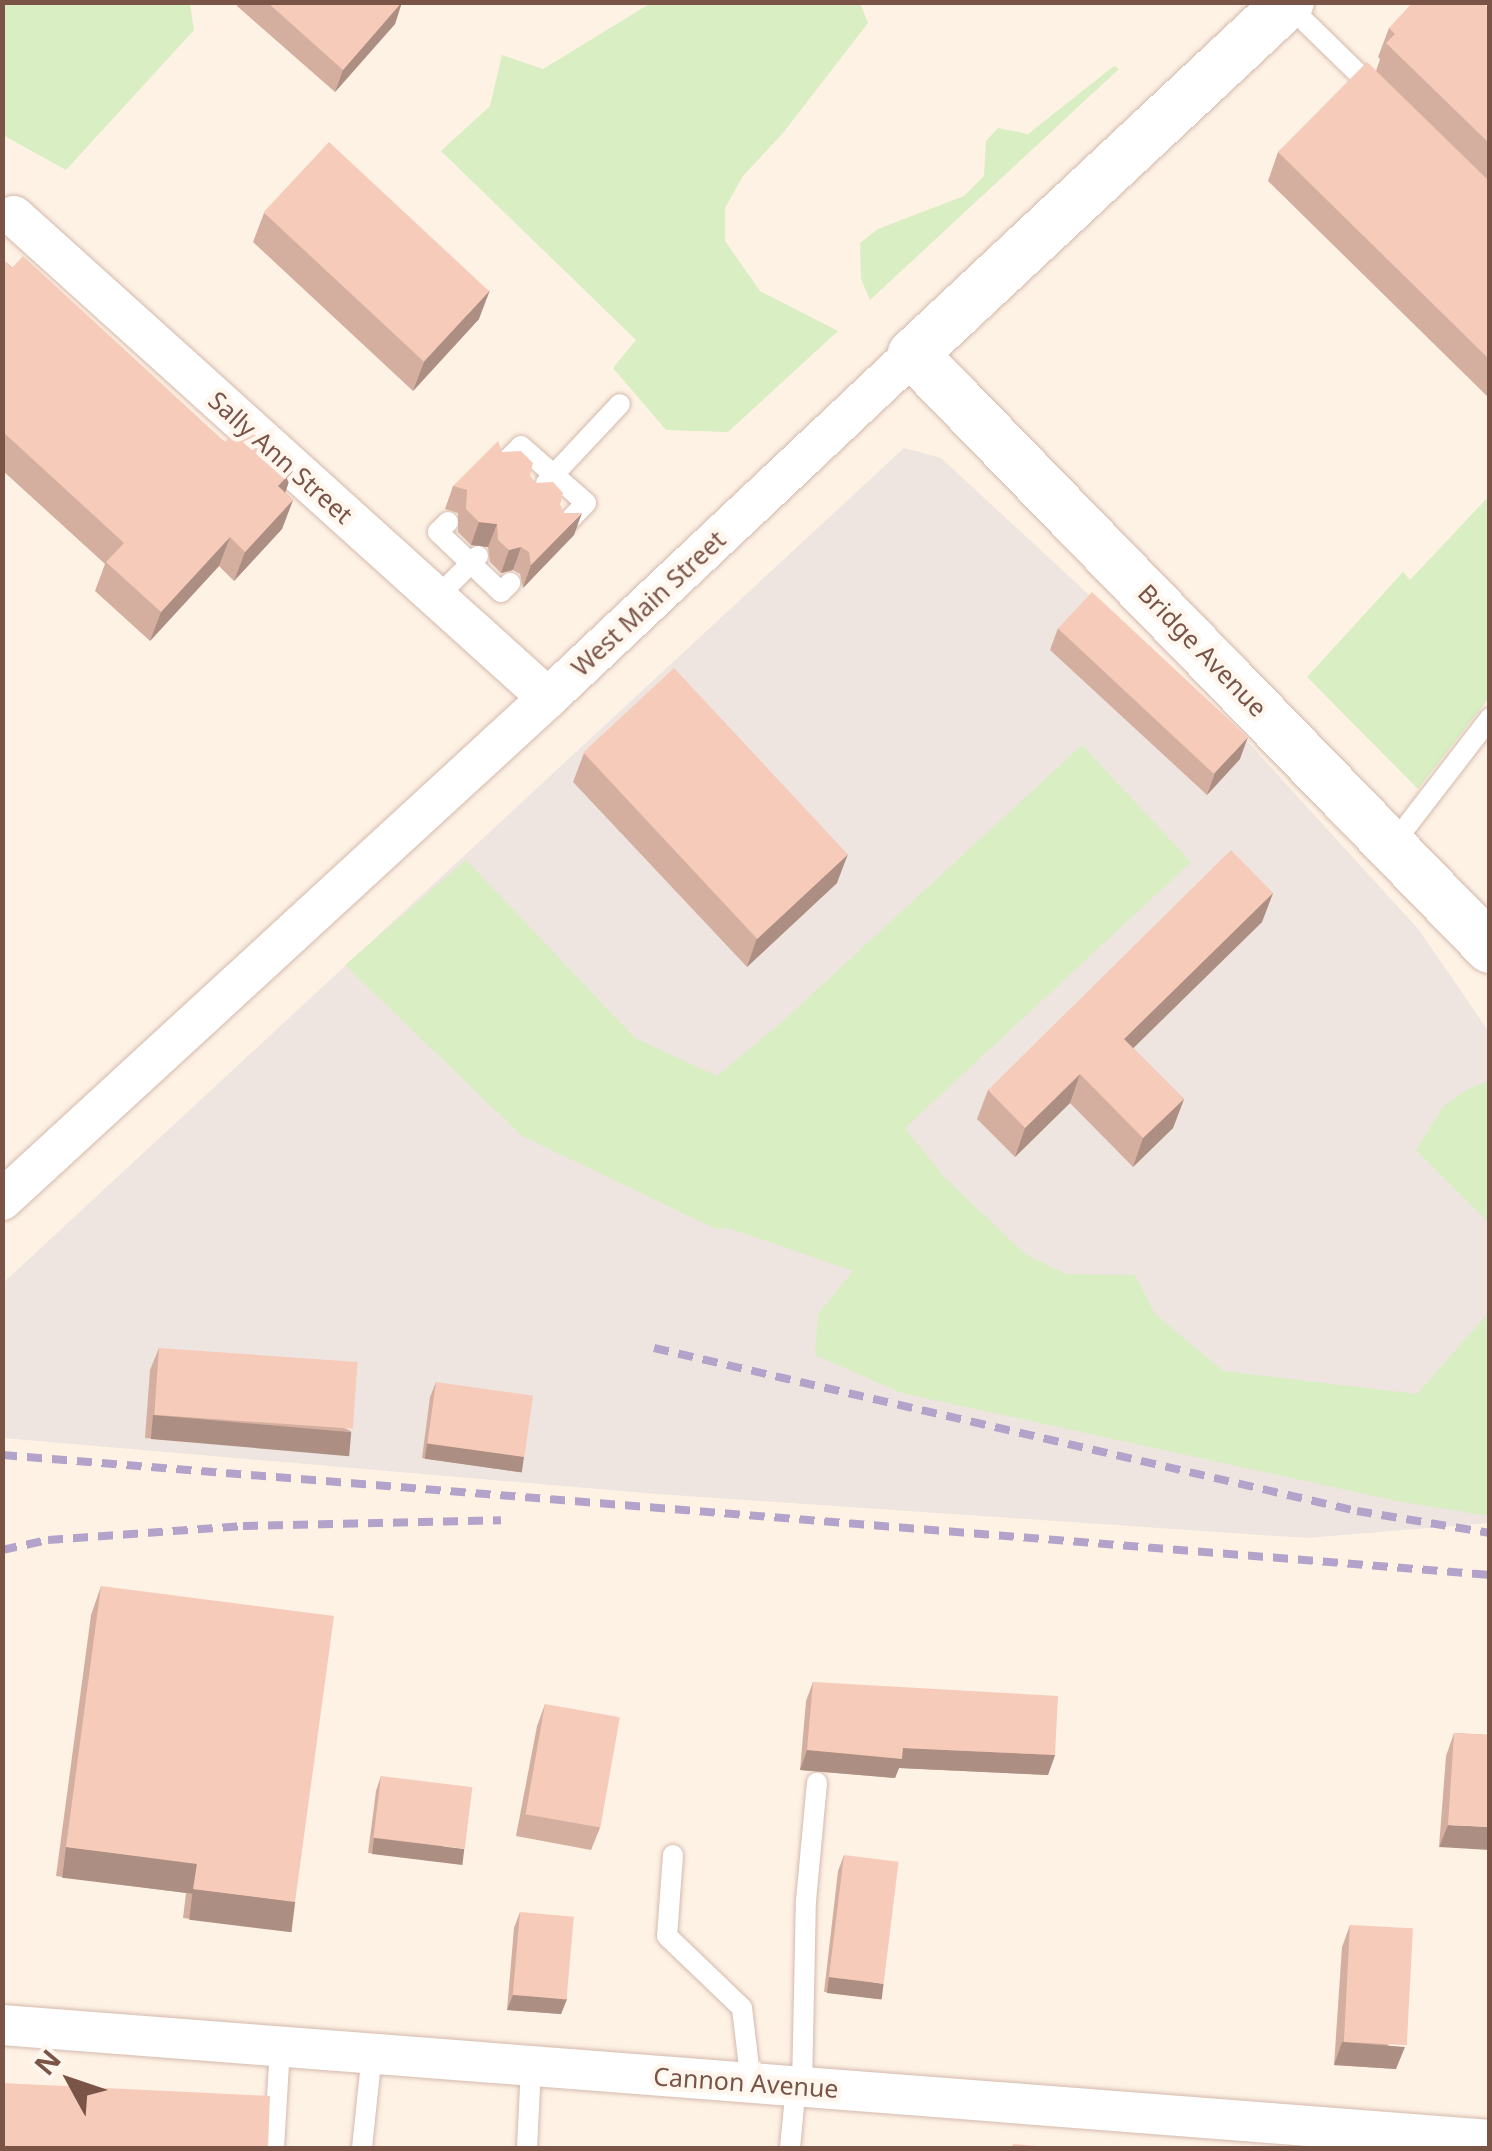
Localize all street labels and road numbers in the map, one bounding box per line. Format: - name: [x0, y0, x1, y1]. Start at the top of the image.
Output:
- street label: Sally Ann Street: [203, 385, 359, 529]
- street label: West Main Street: [565, 524, 731, 682]
- street label: Bridge Avenue: [1132, 578, 1274, 722]
- street label: Cannon Avenue: [652, 2061, 840, 2103]

